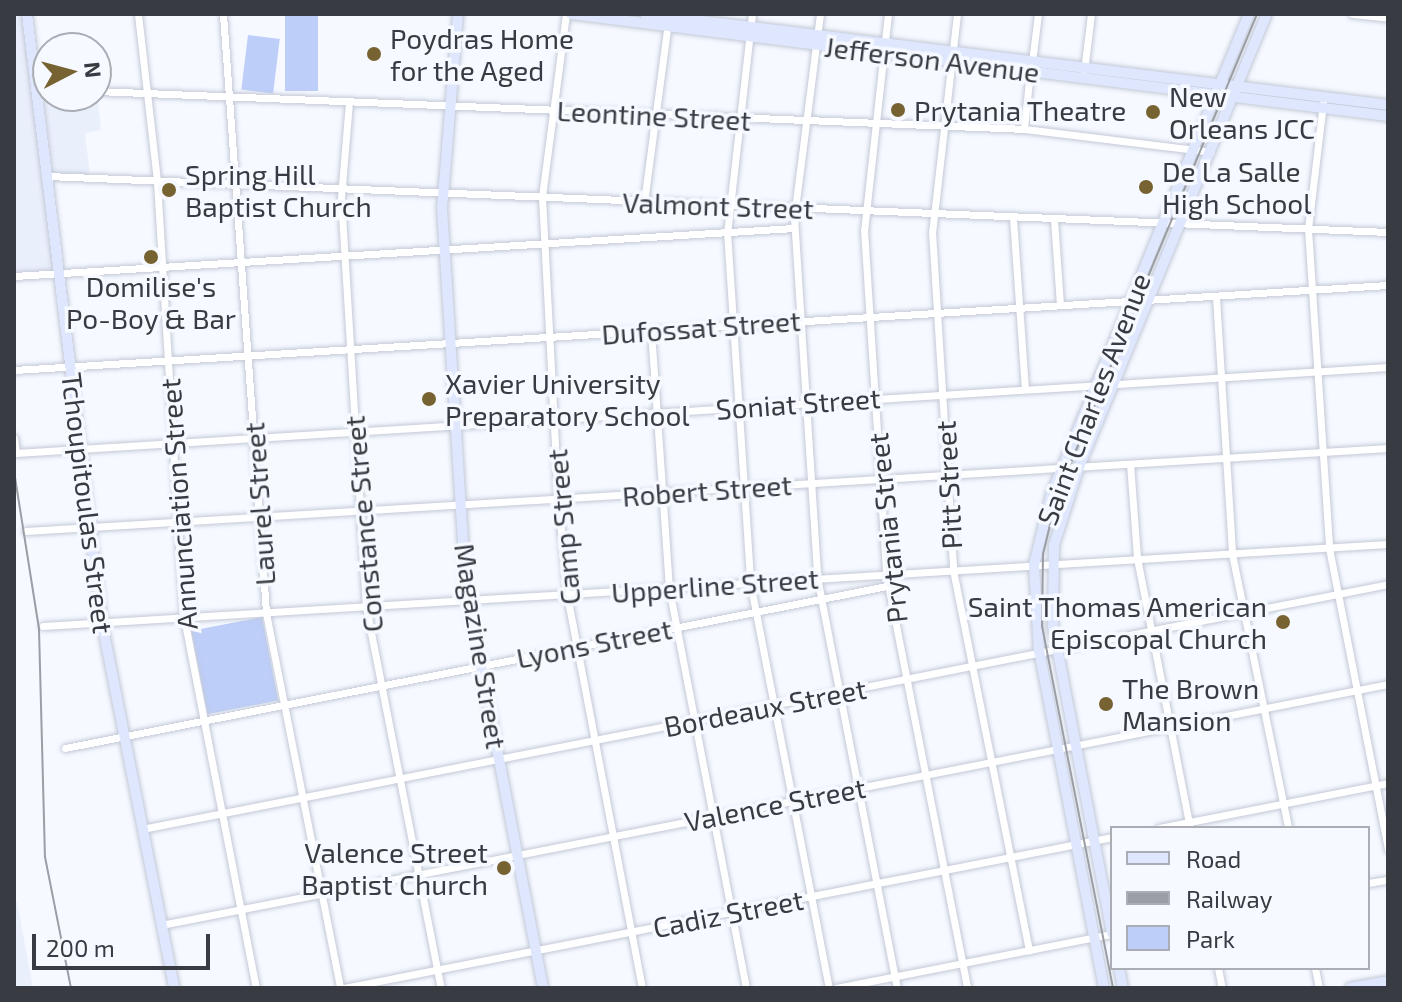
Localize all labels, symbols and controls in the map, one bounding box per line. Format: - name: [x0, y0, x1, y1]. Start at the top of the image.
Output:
- place label: Poydras Home for the Aged: [390, 21, 574, 87]
- street label: Jefferson Avenue: [822, 29, 1042, 89]
- north arrow: [32, 32, 112, 112]
- marker: Poydras Home for the Aged: [365, 45, 383, 63]
- text: N: [80, 60, 108, 79]
- place label: New Orleans JCC: [1169, 79, 1316, 145]
- street label: Leontine Street: [556, 93, 752, 137]
- place label: Prytania Theatre: [914, 93, 1127, 127]
- marker: Prytania Theatre: [889, 101, 907, 119]
- marker: New Orleans JCC: [1144, 103, 1162, 121]
- place label: De La Salle High School: [1162, 154, 1312, 220]
- place label: Spring Hill Baptist Church: [185, 157, 372, 223]
- marker: De La Salle High School: [1137, 178, 1155, 196]
- marker: Spring Hill Baptist Church: [160, 181, 178, 199]
- street label: Valmont Street: [622, 185, 814, 225]
- marker: Domilise's Po-Boy & Bar: [142, 248, 160, 266]
- street label: Saint Charles Avenue: [1029, 268, 1157, 530]
- place label: Domilise's Po-Boy & Bar: [66, 269, 236, 335]
- street label: Dufossat Street: [600, 303, 802, 351]
- place label: Xavier University Preparatory School: [445, 366, 690, 432]
- street label: Tchoupitoulas Street: [55, 371, 121, 635]
- street label: Annunciation Street: [152, 377, 204, 631]
- street label: Soniat Street: [715, 380, 881, 426]
- marker: Xavier University Preparatory School: [420, 390, 438, 408]
- street label: Constance Street: [337, 414, 389, 634]
- street label: Pitt Street: [928, 420, 968, 550]
- street label: Laurel Street: [237, 421, 281, 587]
- street label: Prytania Street: [860, 431, 914, 625]
- street label: Camp Street: [539, 448, 587, 606]
- street label: Robert Street: [621, 467, 793, 513]
- street label: Magazine Street: [448, 541, 514, 751]
- street label: Upperline Street: [610, 561, 820, 609]
- place label: Saint Thomas American Episcopal Church: [967, 589, 1267, 655]
- street label: Lyons Street: [513, 611, 675, 675]
- marker: Saint Thomas American Episcopal Church: [1274, 613, 1292, 631]
- street label: Bordeaux Street: [661, 671, 869, 743]
- place label: The Brown Mansion: [1122, 671, 1259, 737]
- marker: The Brown Mansion: [1097, 695, 1115, 713]
- street label: Valence Street: [682, 770, 868, 838]
- legend: [1110, 826, 1370, 970]
- place label: Valence Street Baptist Church: [301, 835, 488, 901]
- text: Road: [1186, 844, 1241, 873]
- marker: Valence Street Baptist Church: [495, 859, 513, 877]
- street label: Cadiz Street: [650, 882, 806, 944]
- text: Railway: [1186, 884, 1272, 913]
- scale bar: [36, 918, 214, 968]
- text: Park: [1186, 924, 1235, 953]
- text: 200 m: [46, 933, 115, 962]

